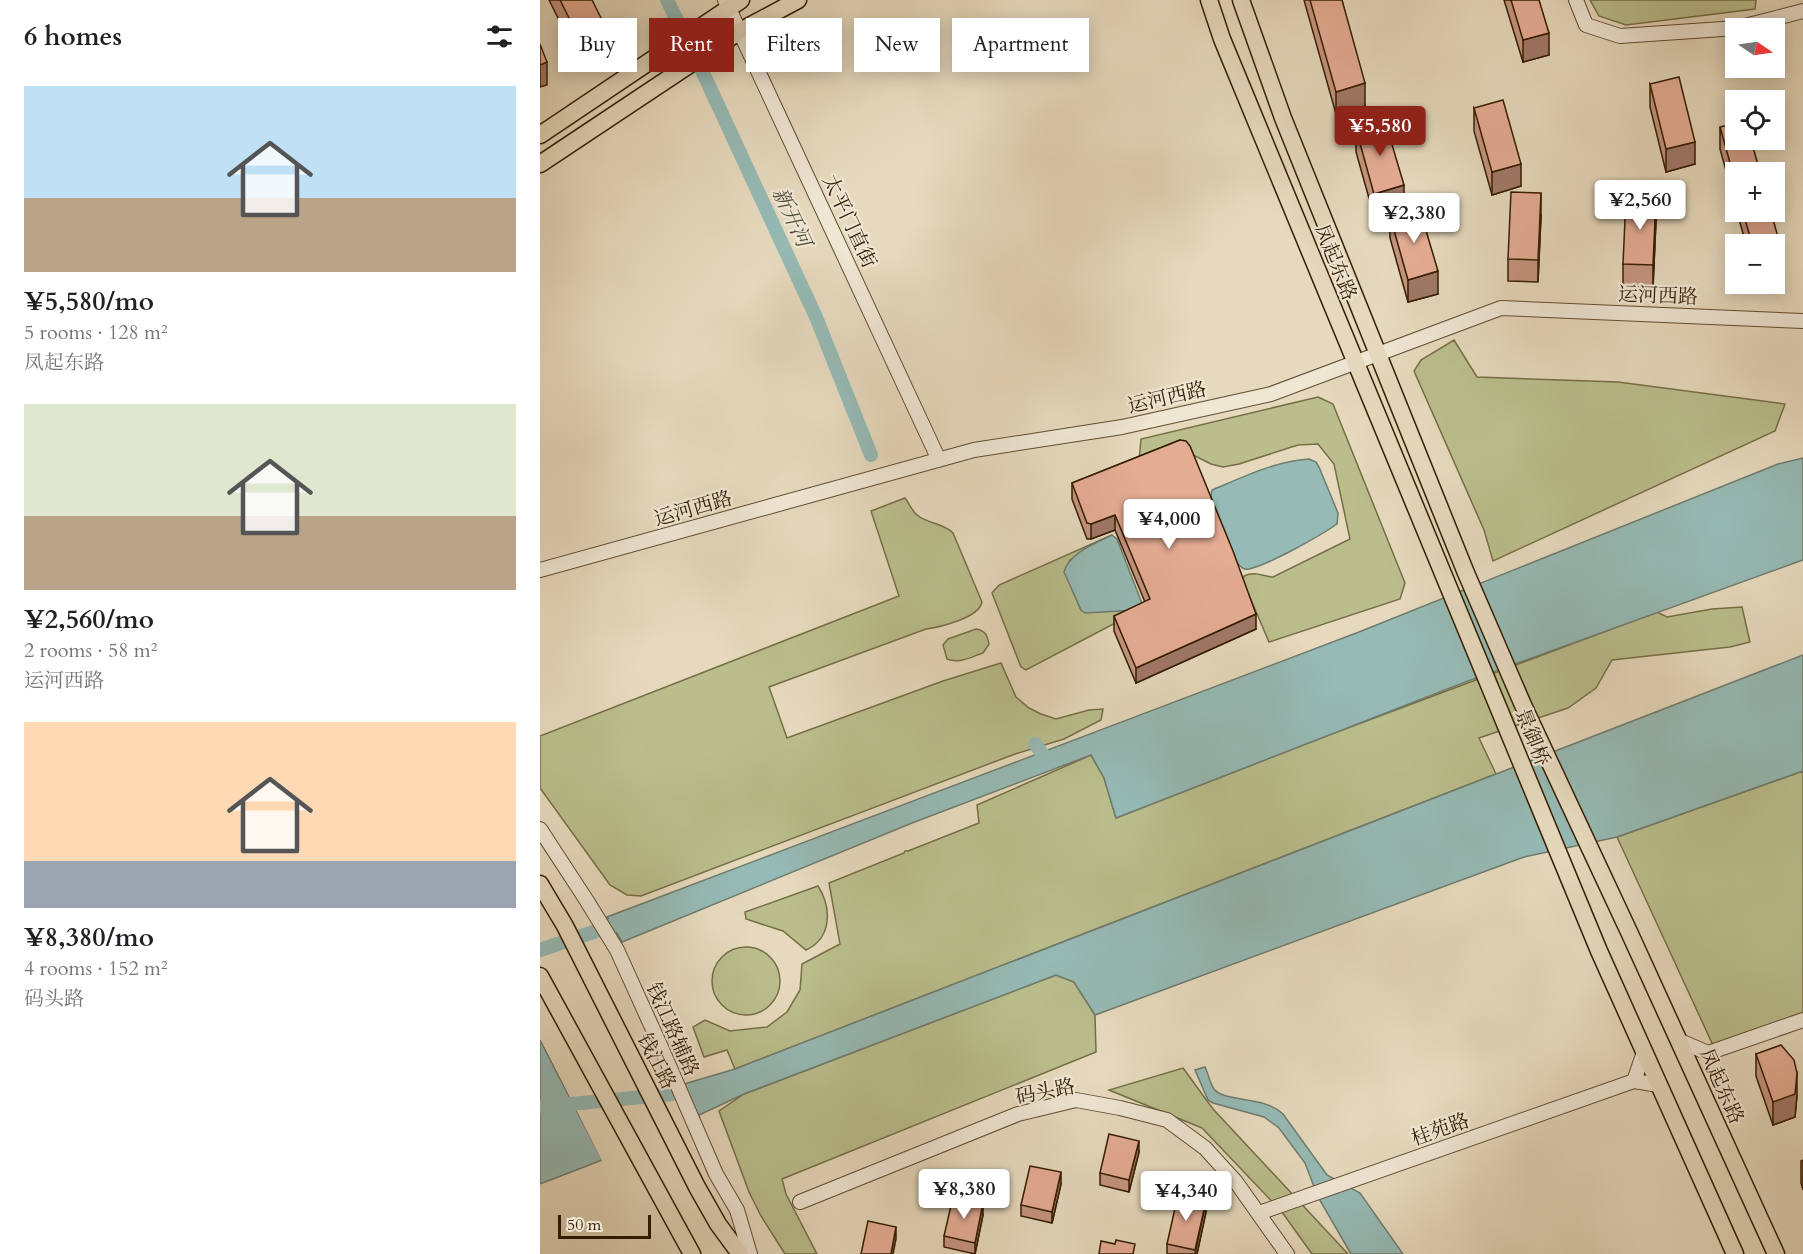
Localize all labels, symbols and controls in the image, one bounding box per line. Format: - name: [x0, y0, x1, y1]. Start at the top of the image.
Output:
- chip: Buy: [558, 18, 637, 72]
- chip: Rent: [649, 18, 734, 72]
- chip: Filters: [746, 18, 842, 72]
- chip: New: [854, 18, 940, 72]
- chip: Apartment: [952, 18, 1089, 72]
- north arrow: [1725, 18, 1785, 78]
- map controls: [1725, 18, 1785, 294]
- text: 6 homes: [24, 19, 122, 54]
- icon: filters: [483, 20, 516, 53]
- button: locate: [1725, 90, 1785, 150]
- pin: ¥5,580: [1331, 106, 1429, 157]
- text: ¥5,580: [1349, 112, 1411, 139]
- icon: home: [216, 125, 324, 233]
- button: +: [1725, 162, 1785, 222]
- street label: 太平门直街: [816, 170, 883, 272]
- pin: ¥2,560: [1591, 180, 1689, 231]
- water label: 新开河: [765, 183, 820, 256]
- text: ¥2,560: [1609, 186, 1671, 213]
- pin: ¥2,380: [1365, 193, 1463, 244]
- text: ¥2,380: [1383, 199, 1445, 226]
- street label: 凤起东路: [1308, 220, 1363, 304]
- button: −: [1725, 234, 1785, 294]
- street label: 运河西路: [1618, 281, 1698, 310]
- text: ¥5,580/mo: [24, 284, 154, 319]
- text: 5 rooms · 128 m²: [24, 319, 168, 346]
- text: 凤起东路: [24, 349, 104, 376]
- street label: 运河西路: [1125, 375, 1209, 420]
- icon: home: [216, 443, 324, 551]
- street label: 运河西路: [651, 484, 735, 532]
- pin: ¥4,000: [1120, 499, 1218, 550]
- text: ¥4,000: [1138, 505, 1200, 532]
- text: ¥2,560/mo: [24, 602, 154, 637]
- text: 2 rooms · 58 m²: [24, 637, 157, 664]
- text: 运河西路: [24, 667, 104, 694]
- street label: 景御桥: [1509, 704, 1556, 770]
- icon: home: [216, 761, 324, 869]
- text: ¥8,380/mo: [24, 920, 154, 955]
- text: 4 rooms · 152 m²: [24, 955, 168, 982]
- street label: 钱江路辅路: [642, 978, 704, 1080]
- text: 码头路: [24, 985, 84, 1012]
- street label: 钱江路: [633, 1029, 681, 1093]
- street label: 凤起东路: [1693, 1044, 1750, 1128]
- street label: 码头路: [1013, 1073, 1077, 1110]
- street label: 桂苑路: [1407, 1107, 1473, 1152]
- pin: ¥8,380: [915, 1169, 1013, 1220]
- pin: ¥4,340: [1137, 1171, 1235, 1222]
- text: ¥8,380: [933, 1175, 995, 1202]
- text: ¥4,340: [1155, 1177, 1217, 1204]
- scale bar: [558, 1212, 651, 1240]
- text: 50 m: [567, 1214, 601, 1236]

